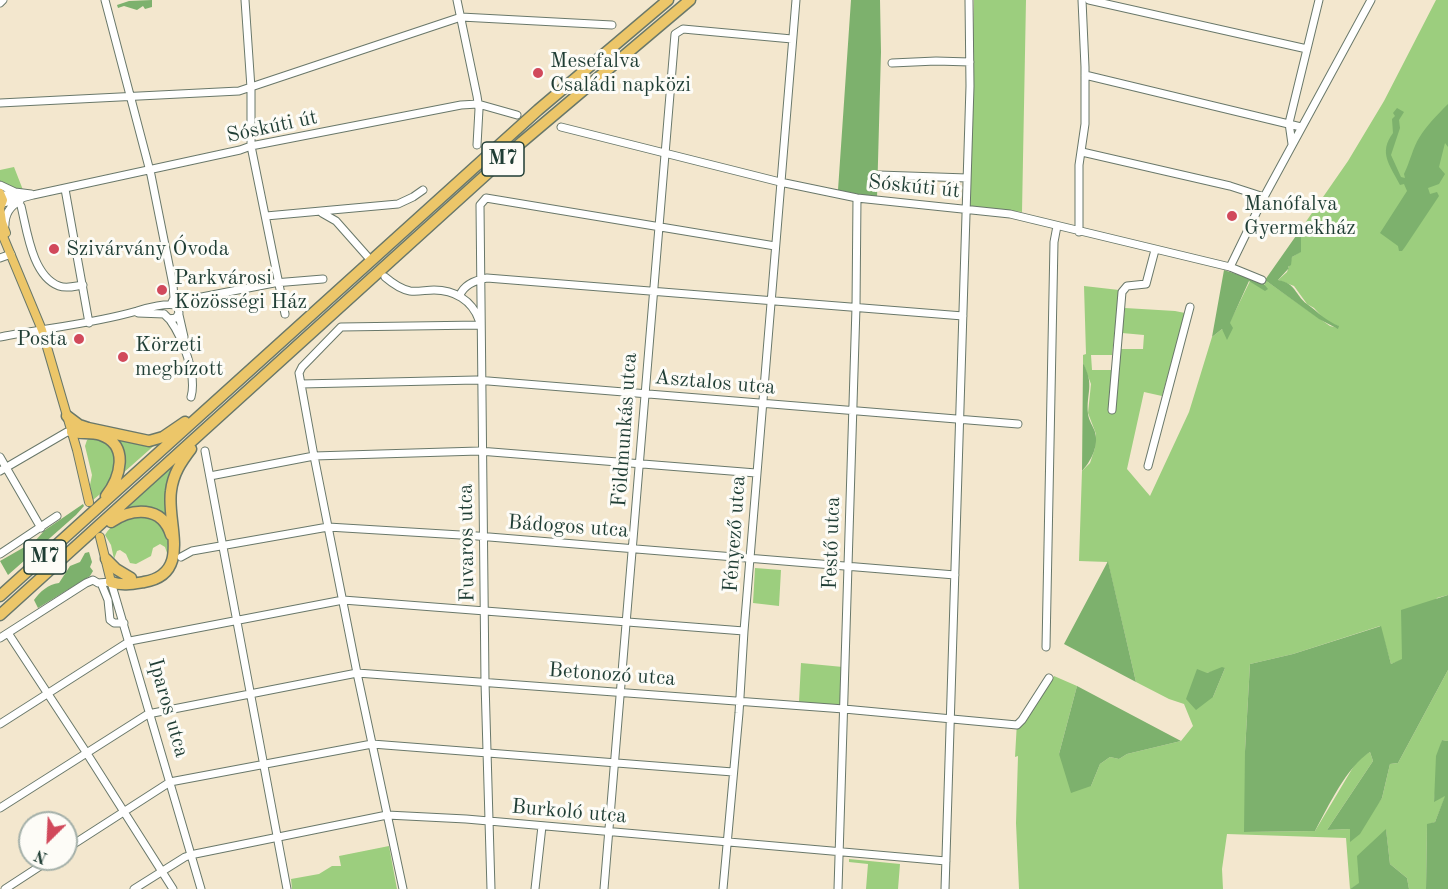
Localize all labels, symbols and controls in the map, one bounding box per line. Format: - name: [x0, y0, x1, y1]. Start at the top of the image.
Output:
- place label: Mesefalva Családi napközi: [550, 48, 691, 98]
- marker: Mesefalva Családi napközi: [531, 66, 545, 80]
- street label: Sóskúti út: [224, 105, 320, 149]
- road number: M7: [482, 142, 524, 176]
- street label: Sóskúti út: [867, 170, 961, 204]
- place label: Manófalva Gyermekház: [1244, 191, 1356, 241]
- marker: Manófalva Gyermekház: [1225, 209, 1239, 223]
- place label: Szivárvány Óvoda: [66, 236, 229, 262]
- marker: Szivárvány Óvoda: [47, 242, 61, 256]
- place label: Parkvárosi Közösségi Ház: [174, 265, 307, 315]
- marker: Parkvárosi Közösségi Ház: [155, 283, 169, 297]
- place label: Posta: [17, 326, 67, 352]
- marker: Posta: [72, 332, 86, 346]
- place label: Körzeti megbízott: [135, 332, 223, 382]
- marker: Körzeti megbízott: [116, 350, 130, 364]
- street label: Földmunkás utca: [607, 352, 643, 508]
- street label: Asztalos utca: [653, 365, 777, 401]
- street label: Fényező utca: [718, 475, 752, 593]
- street label: Fuvaros utca: [453, 484, 481, 602]
- street label: Festő utca: [818, 496, 846, 590]
- street label: Bádogos utca: [507, 510, 629, 544]
- road number: M7: [24, 540, 66, 574]
- street label: Iparos utca: [142, 656, 194, 760]
- street label: Betonozó utca: [548, 658, 676, 692]
- street label: Burkoló utca: [510, 794, 628, 830]
- north arrow: [18, 811, 78, 871]
- text: N: [33, 846, 50, 865]

